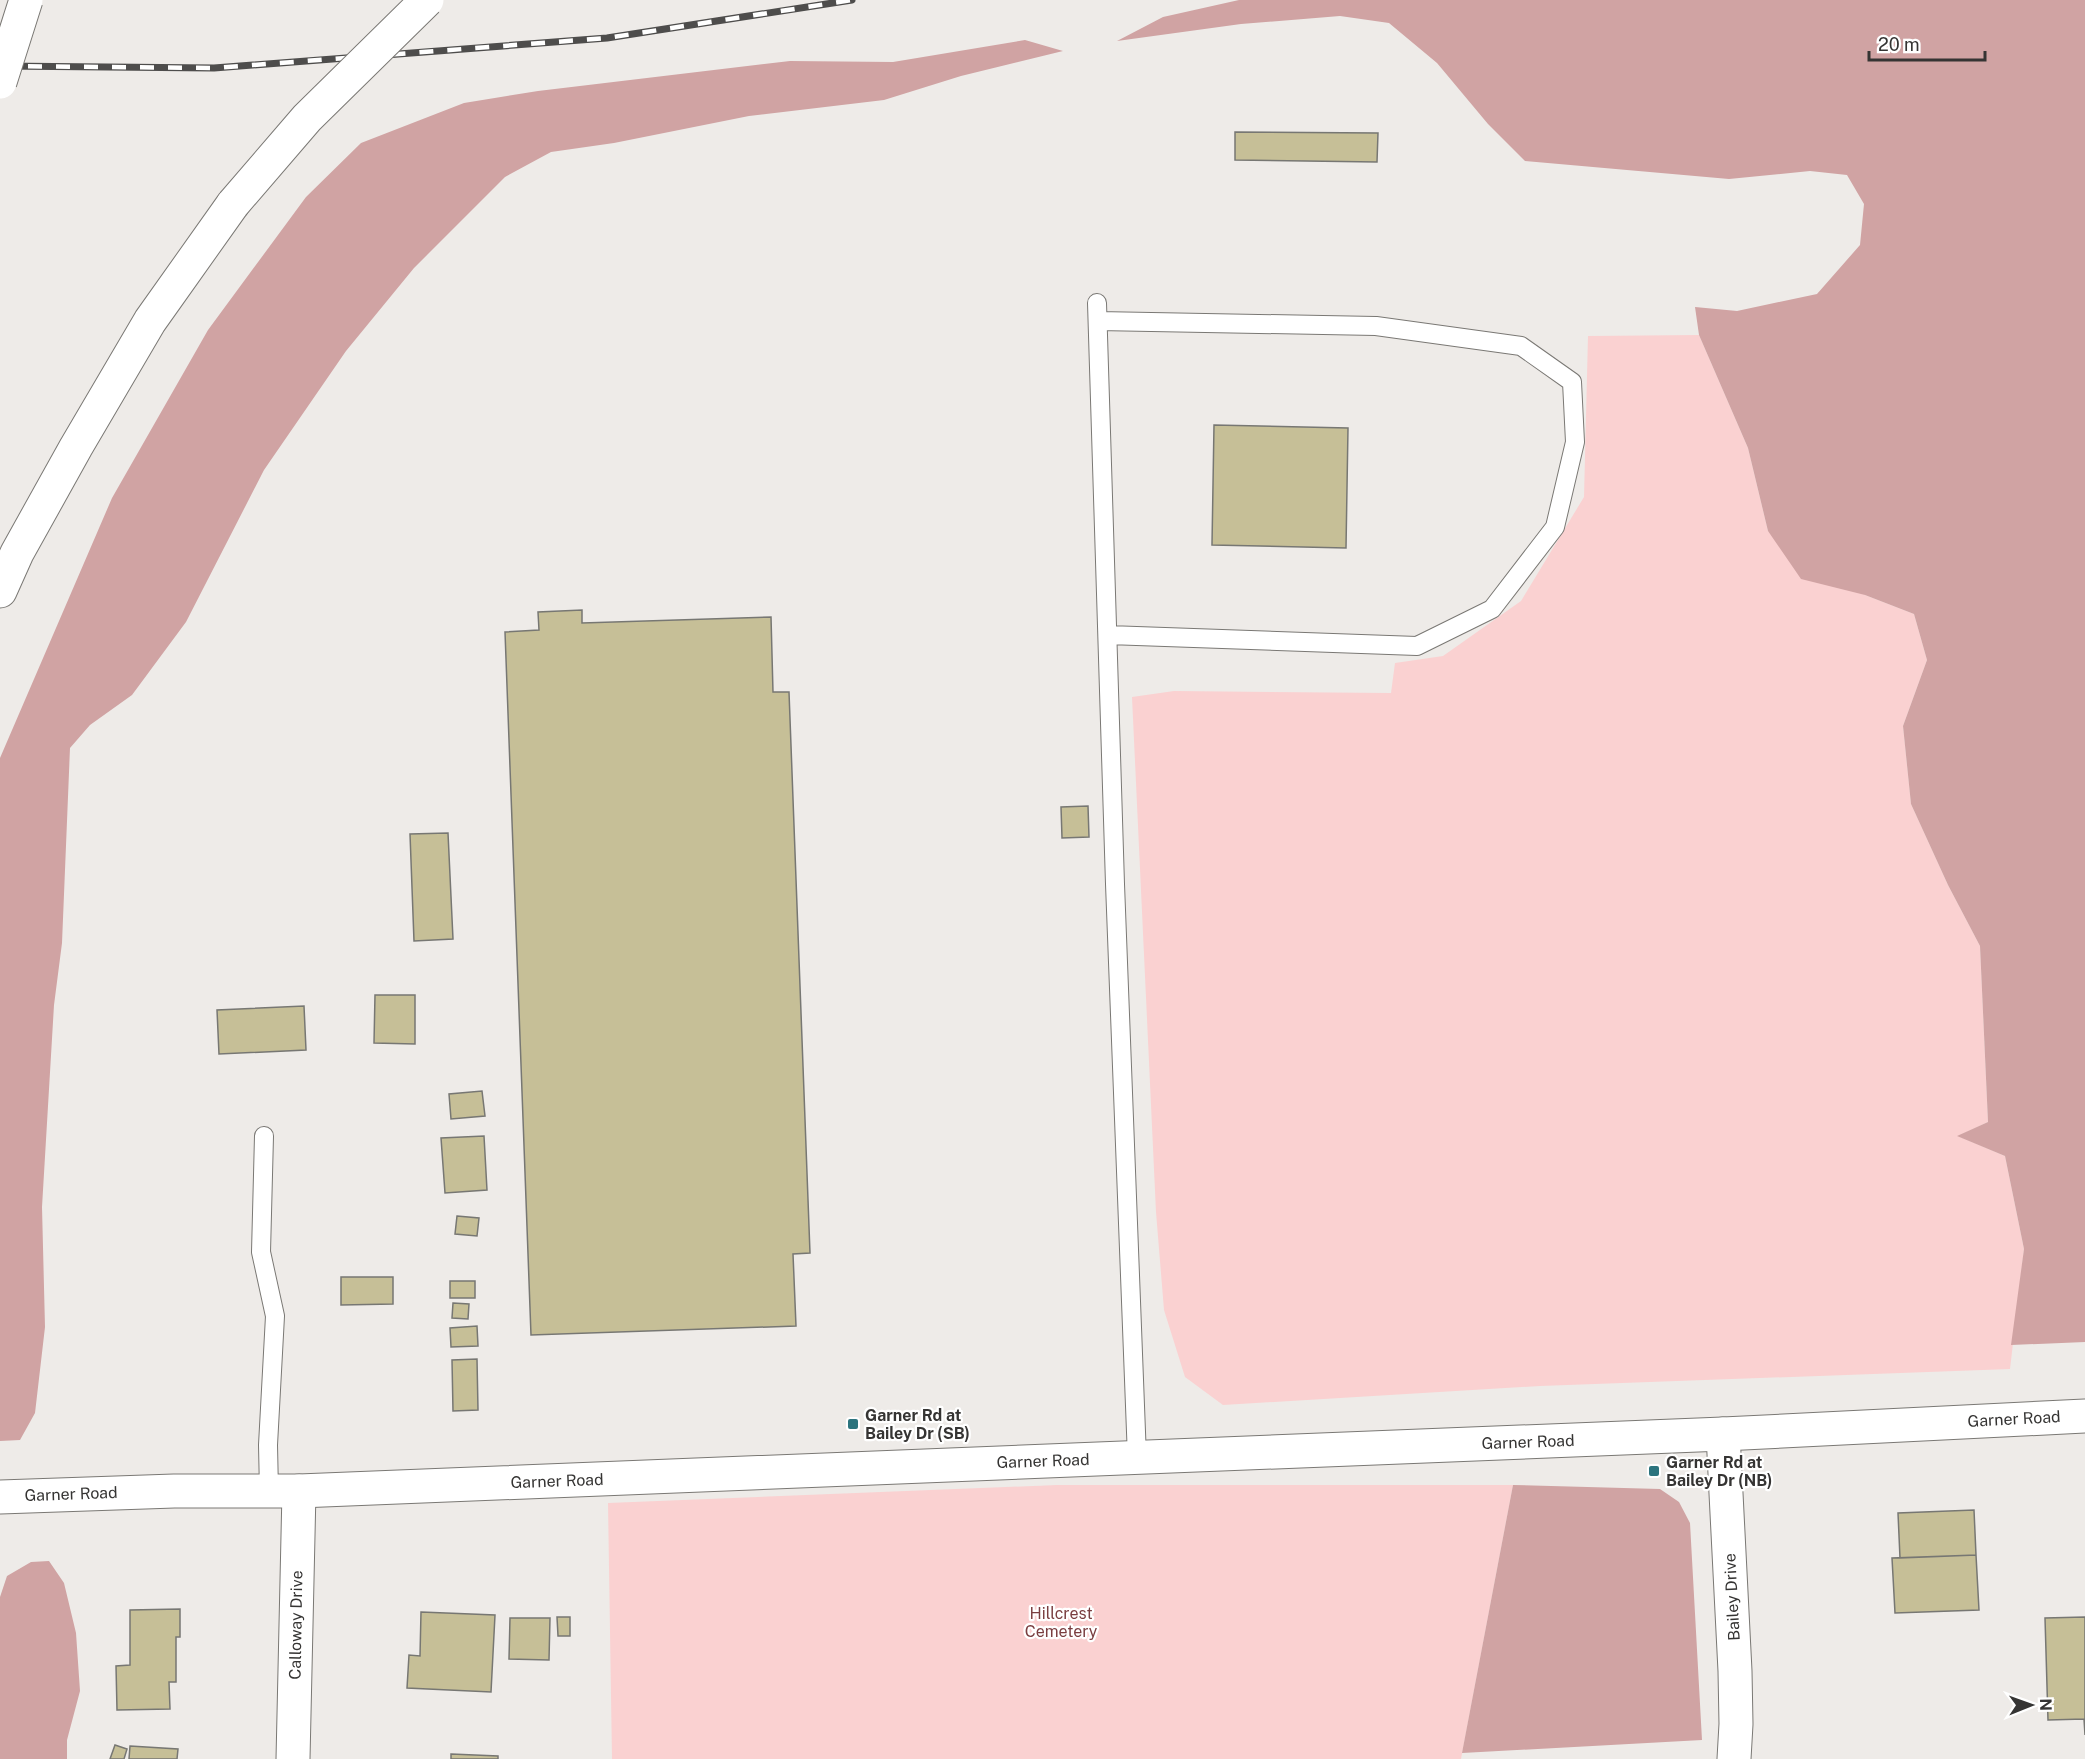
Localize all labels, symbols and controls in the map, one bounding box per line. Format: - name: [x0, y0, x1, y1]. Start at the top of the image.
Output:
- scale bar: [1869, 24, 1984, 62]
- text: 20 m: [1878, 34, 1920, 55]
- place label: Garner Rd at Bailey Dr (SB): [865, 1406, 970, 1443]
- street label: Garner Road: [1967, 1407, 2061, 1431]
- marker: Garner Rd at Bailey Dr (SB): [846, 1417, 860, 1431]
- street label: Garner Road: [1481, 1431, 1575, 1453]
- street label: Garner Road: [996, 1450, 1090, 1472]
- place label: Garner Rd at Bailey Dr (NB): [1666, 1453, 1772, 1490]
- marker: Garner Rd at Bailey Dr (NB): [1647, 1464, 1661, 1478]
- street label: Garner Road: [510, 1470, 604, 1492]
- street label: Garner Road: [24, 1483, 118, 1505]
- street label: Bailey Drive: [1720, 1553, 1744, 1641]
- street label: Calloway Drive: [286, 1570, 306, 1680]
- park label: Hillcrest Cemetery: [1025, 1604, 1098, 1641]
- north arrow: [2001, 1675, 2061, 1735]
- text: N: [2036, 1698, 2055, 1711]

